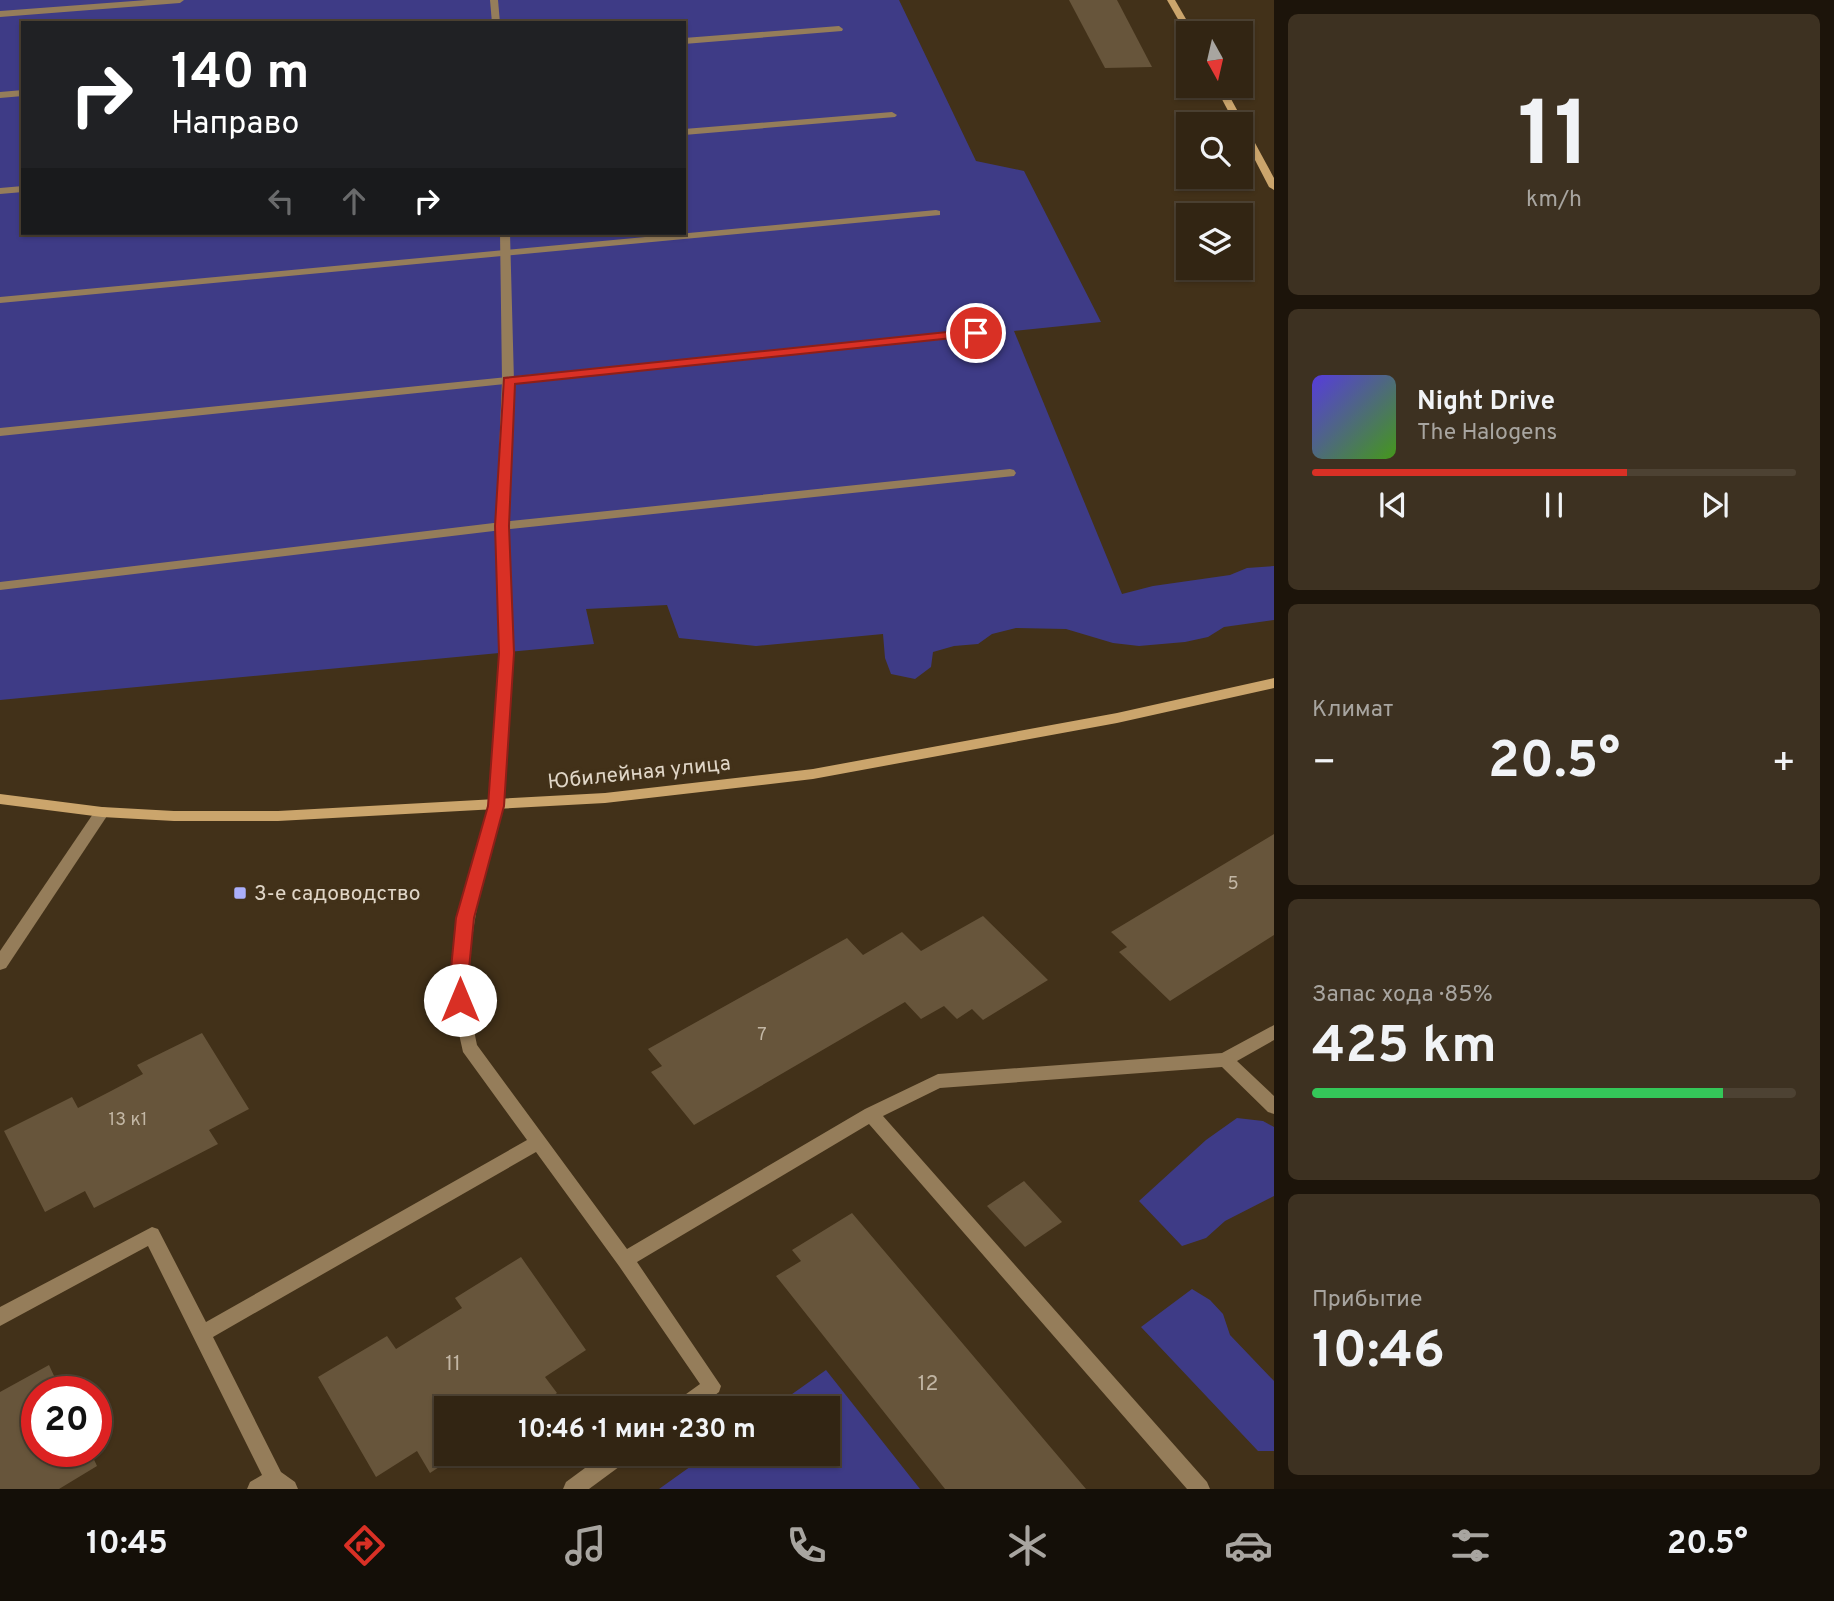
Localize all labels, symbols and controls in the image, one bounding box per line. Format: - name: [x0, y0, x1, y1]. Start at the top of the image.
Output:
- north arrow: [1176, 21, 1253, 98]
- map controls: [1176, 21, 1253, 280]
- text: 140 m: [171, 44, 310, 106]
- icon: right: [56, 49, 147, 140]
- text: 11: [1518, 83, 1590, 198]
- text: Направо: [171, 105, 299, 145]
- button: search: [1176, 112, 1253, 189]
- icon: left: [262, 182, 300, 220]
- icon: ahead: [335, 182, 373, 220]
- icon: right: [408, 182, 446, 220]
- text: km/h: [1526, 186, 1582, 215]
- button: layers: [1176, 203, 1253, 280]
- pin: [946, 303, 1006, 363]
- icon: arrive: [957, 314, 995, 352]
- text: Night Drive: [1417, 386, 1555, 419]
- text: The Halogens: [1417, 419, 1557, 448]
- icon: previous: [1374, 486, 1412, 524]
- icon: pause: [1535, 486, 1573, 524]
- icon: next: [1696, 486, 1734, 524]
- text: Климат: [1312, 696, 1393, 725]
- text: 20.5°: [1488, 730, 1620, 796]
- text: −: [1312, 740, 1337, 789]
- text: +: [1771, 740, 1796, 789]
- street label: Юбилейная улица: [546, 750, 732, 797]
- house number: 5: [1227, 873, 1239, 896]
- place label: 3-е садоводство: [254, 881, 420, 908]
- marker: 3-е садоводство: [232, 885, 248, 901]
- position arrow: [423, 963, 497, 1037]
- text: Запас хода · 85%: [1312, 981, 1493, 1010]
- text: 425 km: [1312, 1015, 1497, 1081]
- house number: 7: [757, 1024, 767, 1047]
- house number: 13 к1: [109, 1109, 147, 1132]
- text: Прибытие: [1312, 1286, 1422, 1315]
- text: 10:46: [1312, 1320, 1445, 1386]
- house number: 11: [445, 1351, 461, 1378]
- house number: 12: [918, 1371, 938, 1398]
- speed limit sign: 20: [21, 1376, 112, 1467]
- text: 10:46 · 1 мин · 230 m: [518, 1414, 756, 1447]
- icon: directions: [340, 1521, 389, 1570]
- icon: music: [561, 1521, 610, 1570]
- icon: phone: [782, 1521, 831, 1570]
- icon: climate: [1003, 1521, 1052, 1570]
- icon: car: [1224, 1521, 1273, 1570]
- icon: filters: [1446, 1521, 1495, 1570]
- text: 10:45: [86, 1525, 168, 1565]
- text: 20.5°: [1667, 1525, 1748, 1565]

